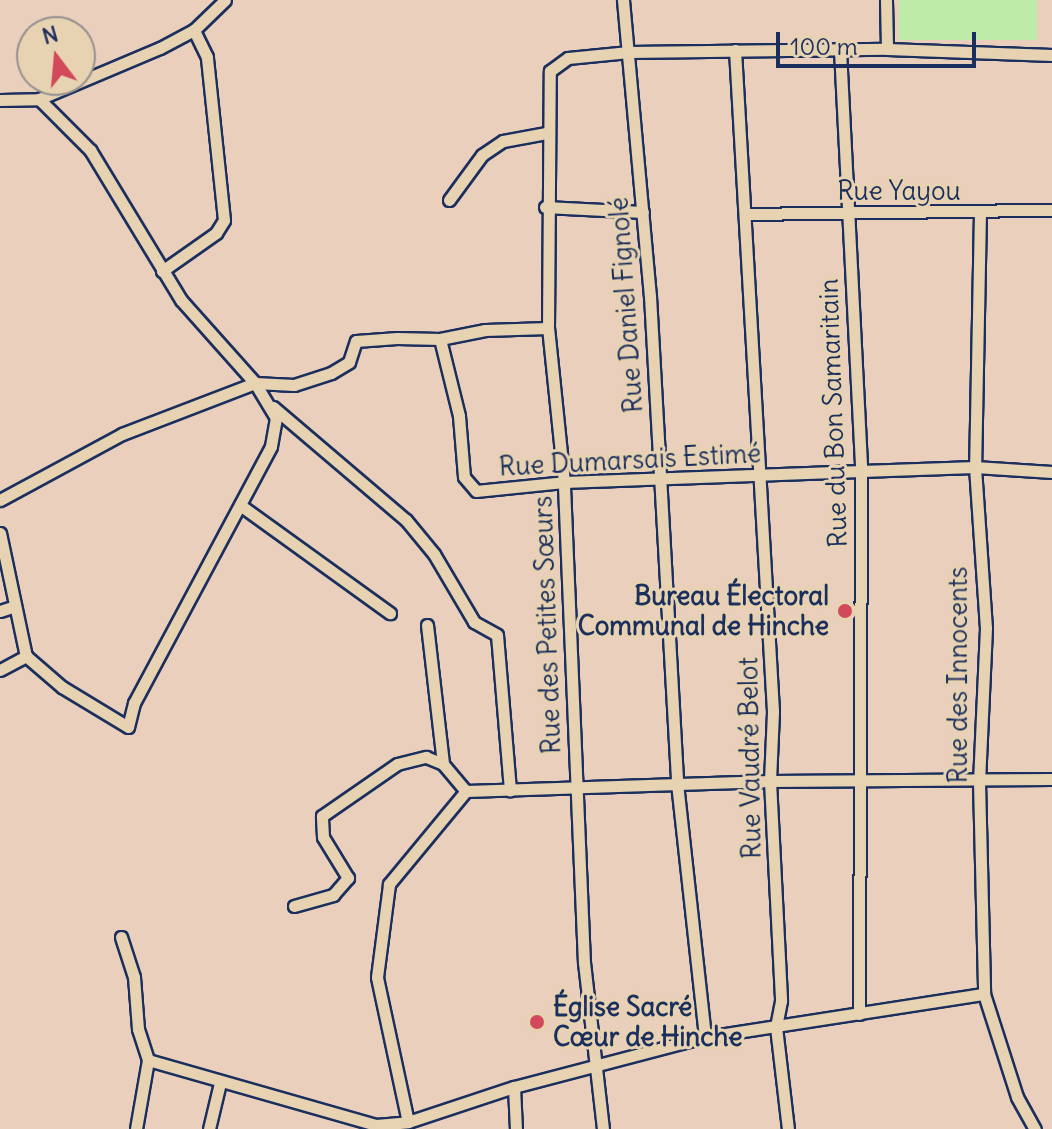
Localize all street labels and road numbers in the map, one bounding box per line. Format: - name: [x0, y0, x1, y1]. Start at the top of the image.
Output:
- street label: Rue Yayou: [837, 175, 961, 207]
- street label: Rue Daniel Fignolé: [603, 196, 649, 414]
- street label: Rue du Bon Samaritain: [813, 278, 853, 548]
- street label: Rue Dumarsais Estimé: [498, 438, 762, 482]
- street label: Rue des Petites Sœurs: [527, 495, 567, 755]
- street label: Rue des Innocents: [942, 567, 974, 783]
- street label: Rue Vaudré Belot: [733, 657, 767, 859]

